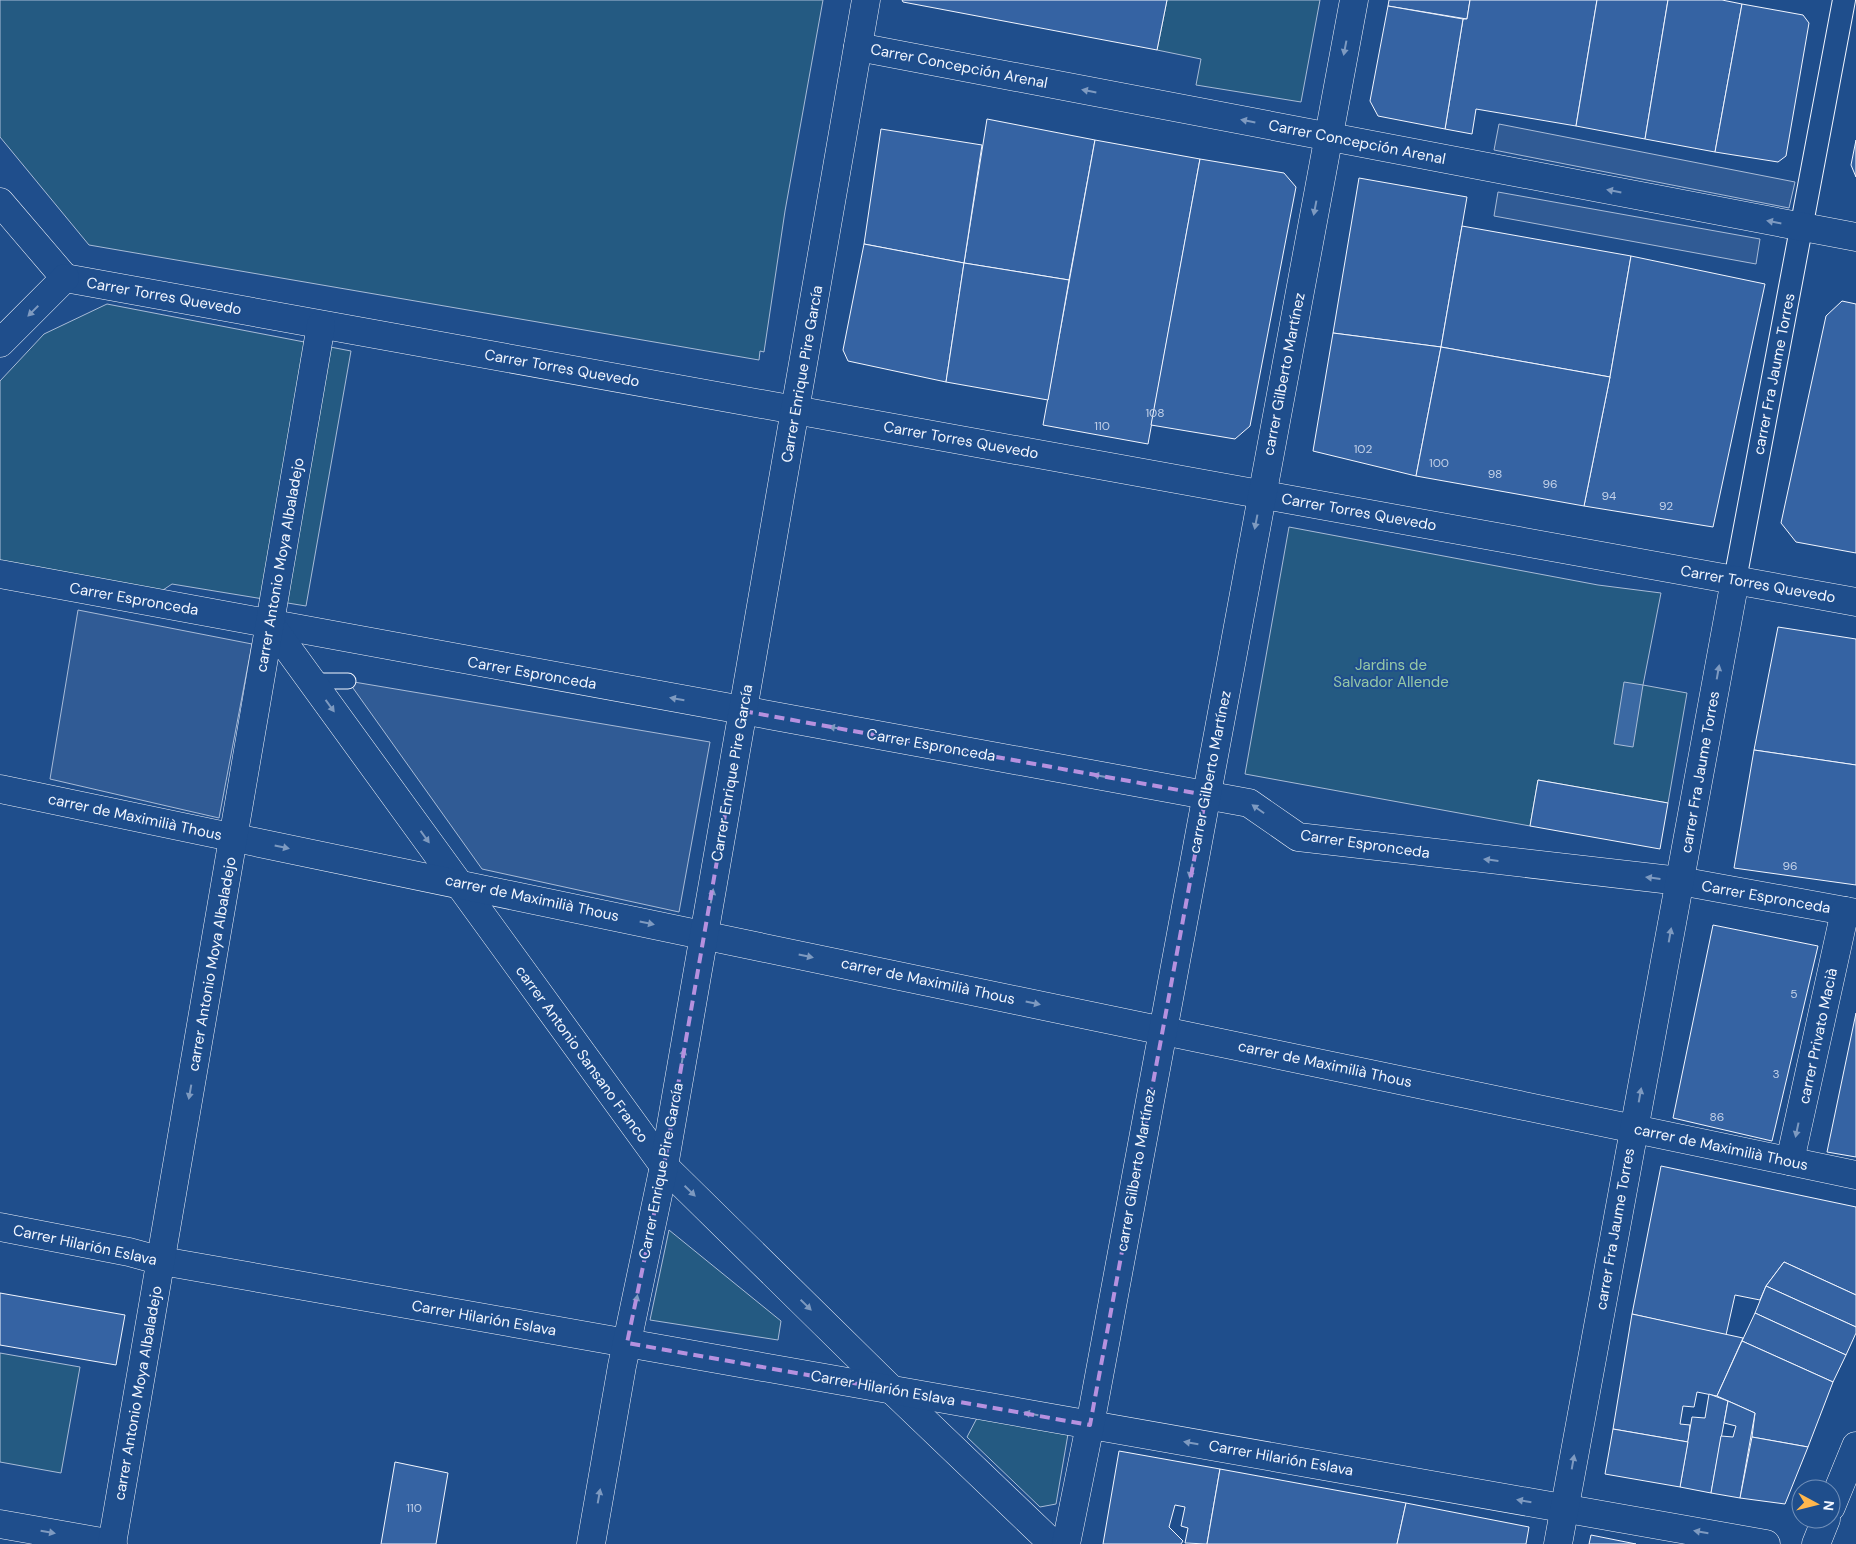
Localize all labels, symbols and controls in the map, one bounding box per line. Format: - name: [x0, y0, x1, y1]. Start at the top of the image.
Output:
- street label: Carrer Concepción Arenal: [869, 39, 1049, 93]
- one-way arrow: [1341, 40, 1349, 56]
- one-way arrow: [1080, 86, 1096, 94]
- street label: Carrer Concepción Arenal: [1267, 115, 1447, 169]
- one-way arrow: [1240, 117, 1256, 125]
- one-way arrow: [1606, 187, 1622, 195]
- one-way arrow: [1311, 200, 1319, 215]
- one-way arrow: [1765, 217, 1781, 225]
- street label: Carrer Torres Quevedo: [85, 272, 243, 320]
- street label: Carrer Enrique Pire García: [777, 284, 827, 464]
- street label: carrer Gilberto Martínez: [1258, 291, 1310, 457]
- street label: carrer Fra Jaume Torres: [1749, 291, 1799, 457]
- one-way arrow: [27, 305, 39, 317]
- street label: Carrer Torres Quevedo: [483, 344, 641, 392]
- house number: 108: [1145, 405, 1165, 421]
- street label: Carrer Torres Quevedo: [882, 416, 1040, 464]
- house number: 110: [1094, 418, 1110, 434]
- house number: 102: [1354, 441, 1372, 457]
- house number: 100: [1429, 455, 1449, 471]
- street label: carrer Antonio Moya Albaladejo: [251, 456, 309, 674]
- house number: 98: [1488, 466, 1502, 482]
- house number: 96: [1542, 476, 1558, 492]
- street label: Carrer Torres Quevedo: [1280, 488, 1438, 536]
- house number: 94: [1602, 488, 1616, 504]
- house number: 92: [1659, 498, 1673, 514]
- one-way arrow: [1252, 515, 1260, 531]
- street label: Carrer Torres Quevedo: [1679, 560, 1837, 608]
- street label: Carrer Espronceda: [68, 578, 200, 620]
- street label: Carrer Espronceda: [466, 652, 598, 694]
- park label: Jardins de Salvador Allende: [1333, 655, 1449, 692]
- one-way arrow: [1714, 665, 1722, 680]
- street label: Carrer Enrique Pire García: [707, 683, 757, 863]
- street label: carrer Gilberto Martínez: [1184, 689, 1236, 855]
- street label: carrer Fra Jaume Torres: [1676, 689, 1724, 855]
- one-way arrow: [668, 695, 684, 703]
- one-way arrow: [325, 699, 335, 713]
- one-way arrow: [829, 724, 844, 732]
- street label: Carrer Espronceda: [865, 724, 997, 766]
- one-way arrow: [1091, 771, 1107, 779]
- street label: carrer de Maximilià Thous: [46, 789, 224, 845]
- one-way arrow: [1251, 804, 1265, 814]
- street label: Carrer Espronceda: [1299, 825, 1431, 863]
- one-way arrow: [420, 831, 430, 844]
- one-way arrow: [274, 843, 290, 851]
- street label: carrer Antonio Moya Albaladejo: [183, 855, 241, 1073]
- one-way arrow: [1483, 856, 1499, 864]
- house number: 96: [1782, 858, 1798, 874]
- one-way arrow: [1187, 864, 1195, 880]
- street label: carrer de Maximilià Thous: [443, 870, 621, 926]
- one-way arrow: [1644, 874, 1660, 882]
- street label: Carrer Espronceda: [1700, 876, 1832, 918]
- one-way arrow: [708, 888, 716, 904]
- one-way arrow: [639, 919, 655, 927]
- one-way arrow: [1666, 927, 1674, 943]
- one-way arrow: [798, 952, 813, 960]
- street label: carrer de Maximilià Thous: [839, 953, 1017, 1009]
- street label: carrer Antonio Sansano Franco: [511, 961, 653, 1147]
- street label: carrer Privato Macià: [1794, 966, 1842, 1106]
- house number: 5: [1790, 986, 1798, 1002]
- one-way arrow: [1026, 999, 1041, 1007]
- street label: carrer de Maximilià Thous: [1236, 1036, 1414, 1092]
- one-way arrow: [680, 1048, 688, 1064]
- house number: 3: [1772, 1066, 1780, 1082]
- street label: Carrer Enrique Pire García: [634, 1081, 688, 1261]
- one-way arrow: [185, 1084, 193, 1100]
- street label: carrer Gilberto Martínez: [1112, 1087, 1160, 1253]
- one-way arrow: [1636, 1088, 1644, 1103]
- house number: 86: [1710, 1109, 1724, 1125]
- street label: carrer de Maximilià Thous: [1632, 1119, 1810, 1175]
- one-way arrow: [1793, 1122, 1801, 1137]
- street label: carrer Fra Jaume Torres: [1591, 1146, 1639, 1312]
- one-way arrow: [684, 1185, 696, 1197]
- street label: Carrer Hilarión Eslava: [11, 1220, 159, 1270]
- street label: carrer Antonio Moya Albaladejo: [109, 1284, 167, 1502]
- one-way arrow: [632, 1293, 640, 1309]
- street label: Carrer Hilarión Eslava: [410, 1295, 558, 1341]
- one-way arrow: [800, 1299, 812, 1311]
- street label: Carrer Hilarión Eslava: [809, 1365, 957, 1411]
- one-way arrow: [1023, 1410, 1039, 1418]
- street label: Carrer Hilarión Eslava: [1207, 1435, 1355, 1481]
- one-way arrow: [1183, 1438, 1199, 1446]
- one-way arrow: [1569, 1453, 1577, 1469]
- north arrow: [1791, 1479, 1841, 1529]
- one-way arrow: [596, 1488, 604, 1504]
- one-way arrow: [1516, 1496, 1532, 1504]
- text: N: [1819, 1499, 1838, 1512]
- house number: 110: [406, 1500, 422, 1516]
- one-way arrow: [1693, 1528, 1709, 1536]
- one-way arrow: [40, 1529, 56, 1537]

